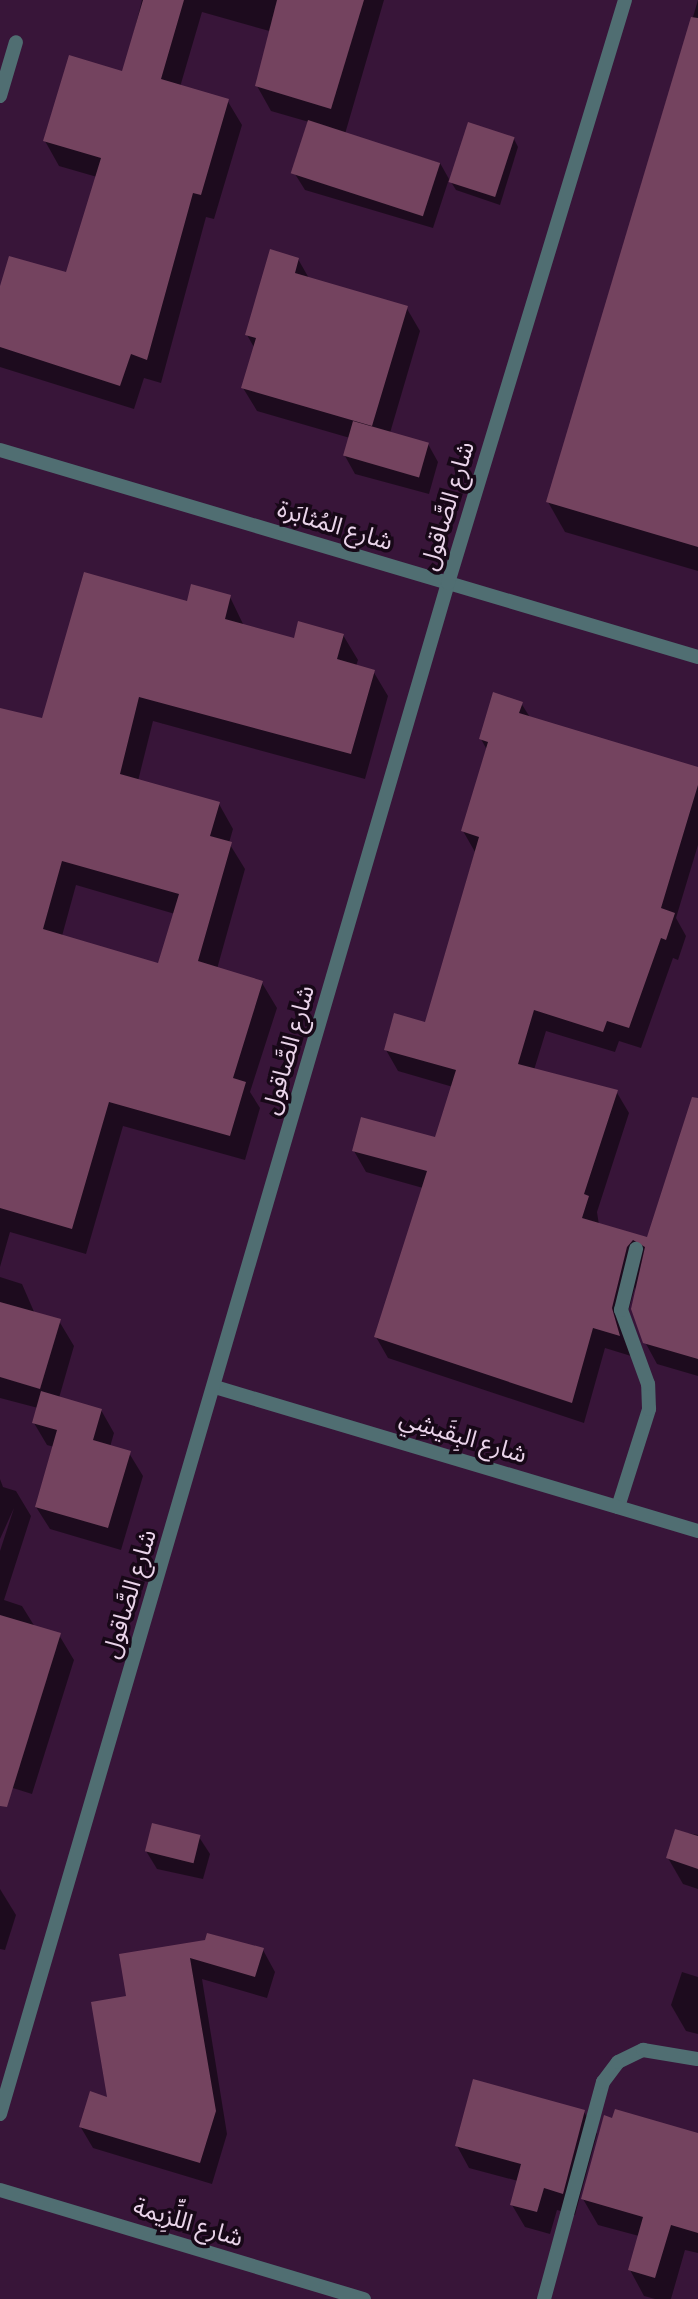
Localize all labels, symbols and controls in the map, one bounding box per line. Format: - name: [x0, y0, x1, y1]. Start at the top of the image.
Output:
- street label: شارع الصَّاقول: [415, 438, 481, 574]
- street label: شارع المُثابَرة: [274, 495, 396, 557]
- street label: شارع الصَّاقول: [257, 982, 321, 1118]
- street label: شارع البِقَيشِي: [396, 1404, 530, 1470]
- street label: شارع الصَّاقول: [97, 1526, 163, 1662]
- street label: شارع اللِّزِيمة: [130, 2193, 246, 2253]

